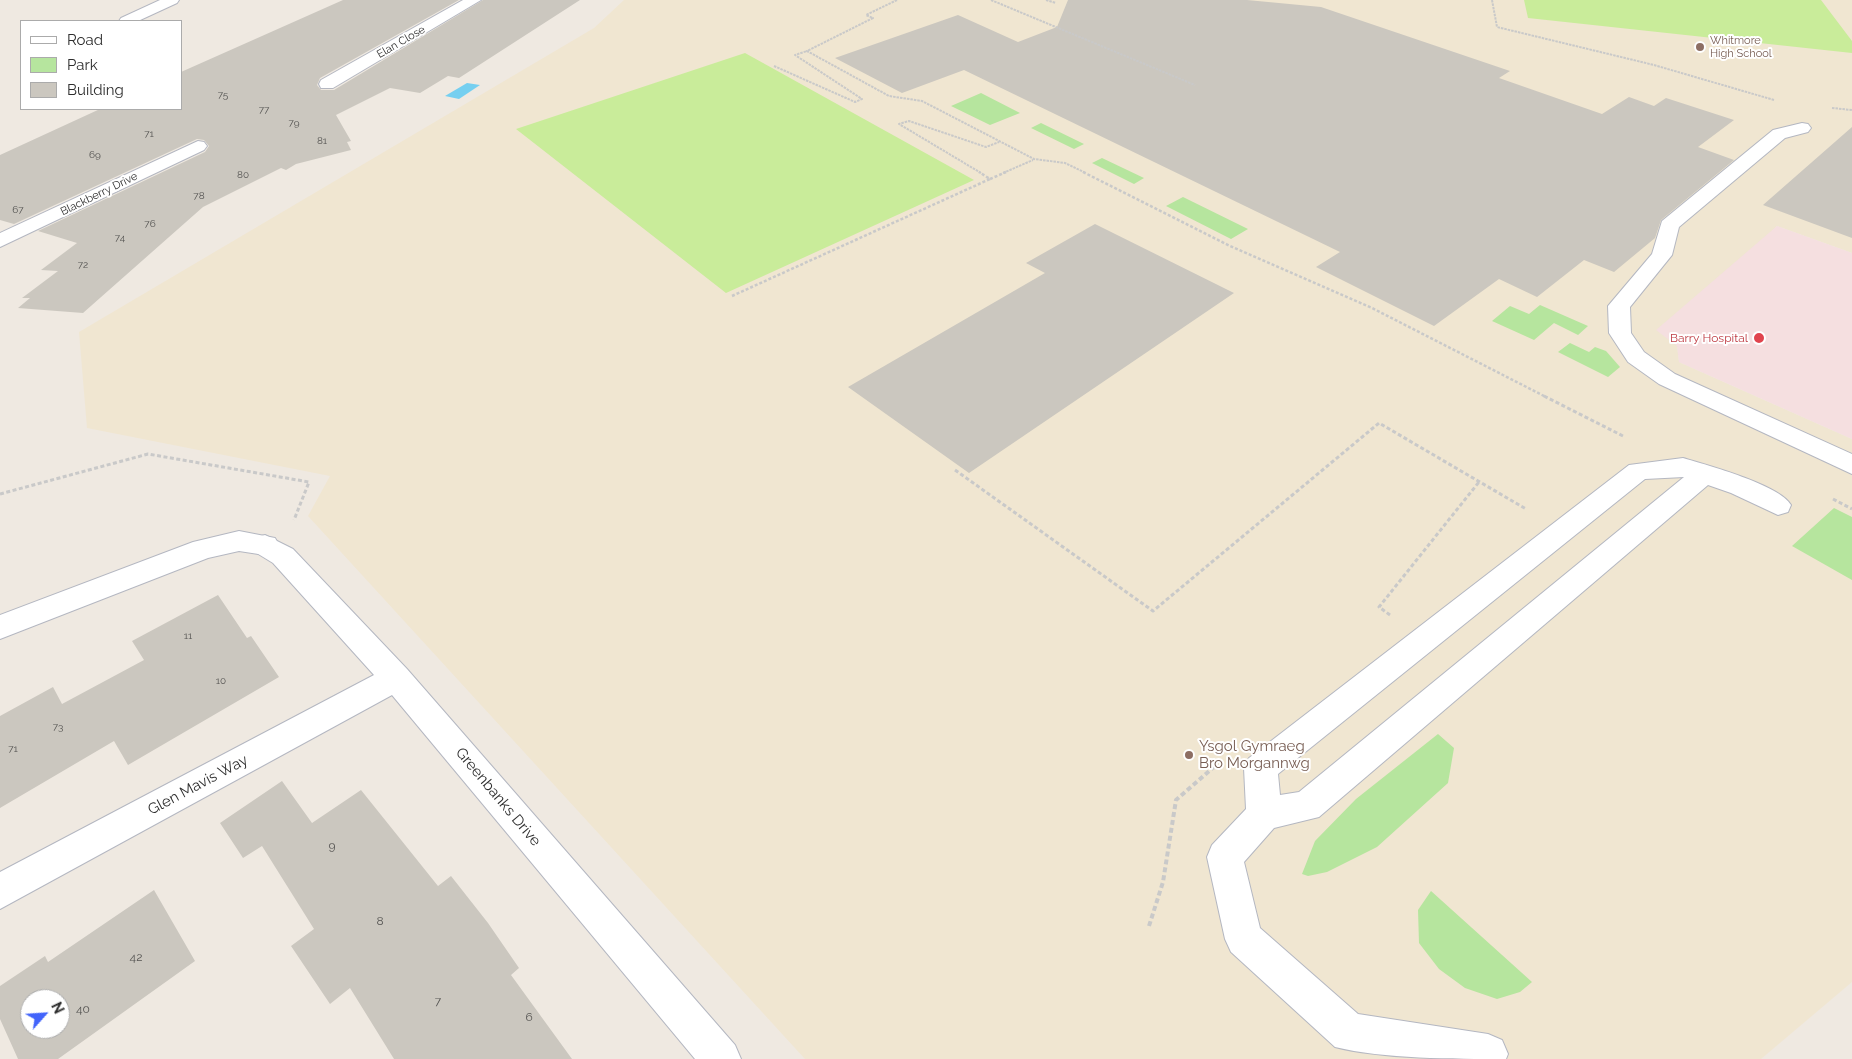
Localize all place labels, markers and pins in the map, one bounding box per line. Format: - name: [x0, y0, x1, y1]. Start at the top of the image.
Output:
- place label: Whitmore High School: [1710, 34, 1772, 60]
- marker: Whitmore High School: [1694, 41, 1706, 53]
- place label: Barry Hospital: [1670, 331, 1748, 345]
- marker: Barry Hospital: [1752, 331, 1766, 345]
- place label: Ysgol Gymraeg Bro Morgannwg: [1199, 737, 1310, 772]
- marker: Ysgol Gymraeg Bro Morgannwg: [1183, 749, 1195, 761]

